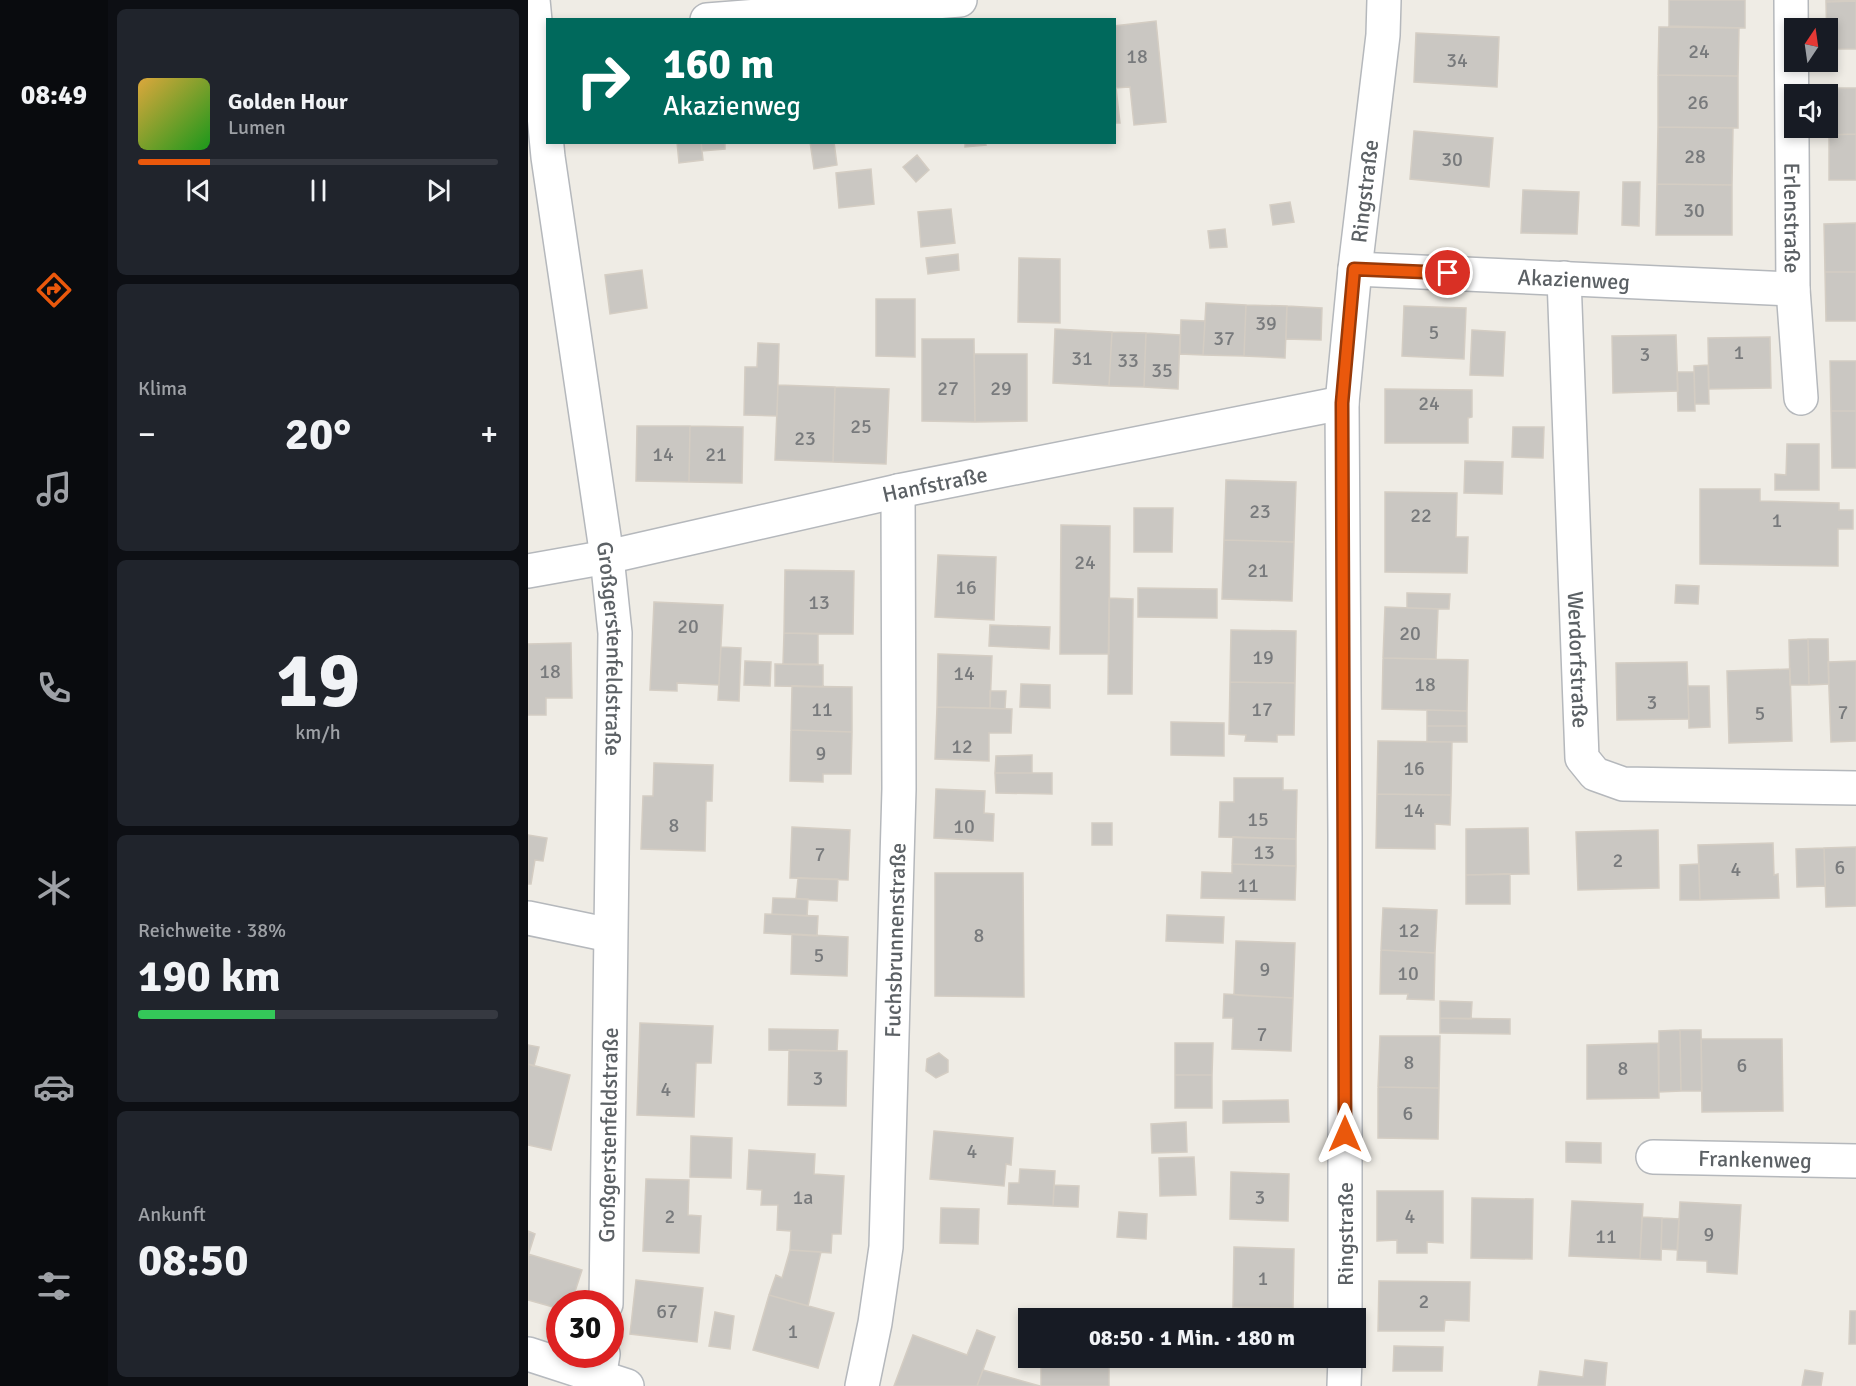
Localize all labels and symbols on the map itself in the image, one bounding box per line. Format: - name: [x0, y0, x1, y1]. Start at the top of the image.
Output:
- north arrow: [1784, 18, 1838, 72]
- house number: 24: [1688, 39, 1710, 64]
- house number: 18: [1126, 44, 1148, 69]
- house number: 34: [1446, 48, 1468, 73]
- house number: 26: [1687, 90, 1709, 115]
- street label: Ringstraße: [1345, 138, 1384, 245]
- house number: 28: [1684, 144, 1706, 169]
- house number: 30: [1441, 147, 1463, 172]
- street label: Erlenstraße: [1778, 162, 1806, 274]
- house number: 30: [1683, 198, 1705, 223]
- pin: [1422, 247, 1473, 298]
- street label: Akazienweg: [1517, 263, 1631, 296]
- house number: 39: [1255, 311, 1277, 336]
- house number: 5: [1429, 320, 1439, 345]
- house number: 37: [1213, 326, 1235, 351]
- house number: 1: [1734, 340, 1744, 365]
- house number: 3: [1640, 342, 1650, 367]
- house number: 31: [1071, 346, 1093, 371]
- house number: 33: [1117, 348, 1139, 373]
- house number: 35: [1151, 358, 1173, 383]
- house number: 27: [937, 376, 959, 401]
- house number: 29: [990, 376, 1012, 401]
- house number: 24: [1418, 391, 1440, 416]
- house number: 25: [850, 414, 872, 439]
- house number: 23: [794, 426, 816, 451]
- house number: 14: [652, 442, 674, 467]
- house number: 21: [705, 442, 727, 467]
- street label: Hanfstraße: [880, 461, 990, 508]
- house number: 23: [1249, 499, 1271, 524]
- house number: 22: [1410, 503, 1432, 528]
- house number: 1: [1772, 508, 1782, 533]
- street label: Großgerstenfeldstraße: [591, 540, 628, 756]
- house number: 24: [1074, 550, 1096, 575]
- house number: 21: [1247, 558, 1269, 583]
- house number: 16: [955, 575, 977, 600]
- house number: 13: [808, 590, 830, 615]
- street label: Werdorfstraße: [1562, 591, 1594, 729]
- house number: 20: [677, 614, 699, 639]
- house number: 20: [1399, 621, 1421, 646]
- house number: 19: [1252, 645, 1274, 670]
- house number: 18: [539, 659, 561, 684]
- house number: 14: [953, 661, 975, 686]
- house number: 18: [1414, 672, 1436, 697]
- house number: 3: [1647, 690, 1657, 715]
- house number: 11: [811, 697, 833, 722]
- house number: 17: [1251, 697, 1273, 722]
- house number: 7: [1838, 700, 1848, 725]
- house number: 5: [1755, 701, 1765, 726]
- house number: 12: [951, 734, 973, 759]
- house number: 9: [816, 741, 826, 766]
- house number: 16: [1403, 756, 1425, 781]
- house number: 14: [1403, 798, 1425, 823]
- house number: 15: [1247, 807, 1269, 832]
- house number: 8: [669, 813, 679, 838]
- house number: 10: [953, 814, 975, 839]
- house number: 13: [1253, 840, 1275, 865]
- house number: 7: [815, 842, 825, 867]
- street label: Fuchsbrunnenstraße: [879, 842, 911, 1038]
- house number: 2: [1613, 848, 1623, 873]
- house number: 6: [1835, 855, 1845, 880]
- house number: 4: [1731, 857, 1742, 882]
- house number: 11: [1237, 873, 1259, 898]
- house number: 12: [1398, 918, 1420, 943]
- house number: 8: [974, 923, 984, 948]
- house number: 5: [814, 943, 824, 968]
- house number: 9: [1260, 957, 1270, 982]
- house number: 10: [1397, 961, 1419, 986]
- house number: 7: [1257, 1022, 1267, 1047]
- street label: Großgerstenfeldstraße: [593, 1027, 624, 1243]
- house number: 8: [1404, 1050, 1414, 1075]
- house number: 6: [1737, 1053, 1747, 1078]
- house number: 8: [1618, 1056, 1628, 1081]
- house number: 3: [813, 1066, 823, 1091]
- house number: 4: [661, 1077, 672, 1102]
- house number: 6: [1403, 1101, 1413, 1126]
- position arrow: [1313, 1102, 1377, 1166]
- house number: 4: [967, 1139, 978, 1164]
- street label: Frankenweg: [1698, 1145, 1812, 1174]
- street label: Ringstraße: [1332, 1182, 1359, 1286]
- house number: 1a: [793, 1185, 813, 1210]
- house number: 3: [1255, 1185, 1265, 1210]
- house number: 2: [665, 1204, 675, 1229]
- house number: 4: [1405, 1204, 1416, 1229]
- house number: 9: [1704, 1222, 1714, 1247]
- house number: 11: [1595, 1224, 1617, 1249]
- house number: 1: [1258, 1266, 1268, 1291]
- house number: 2: [1419, 1289, 1429, 1314]
- speed limit sign: 30: [546, 1290, 624, 1368]
- house number: 67: [656, 1299, 678, 1324]
- house number: 1: [788, 1319, 798, 1344]

